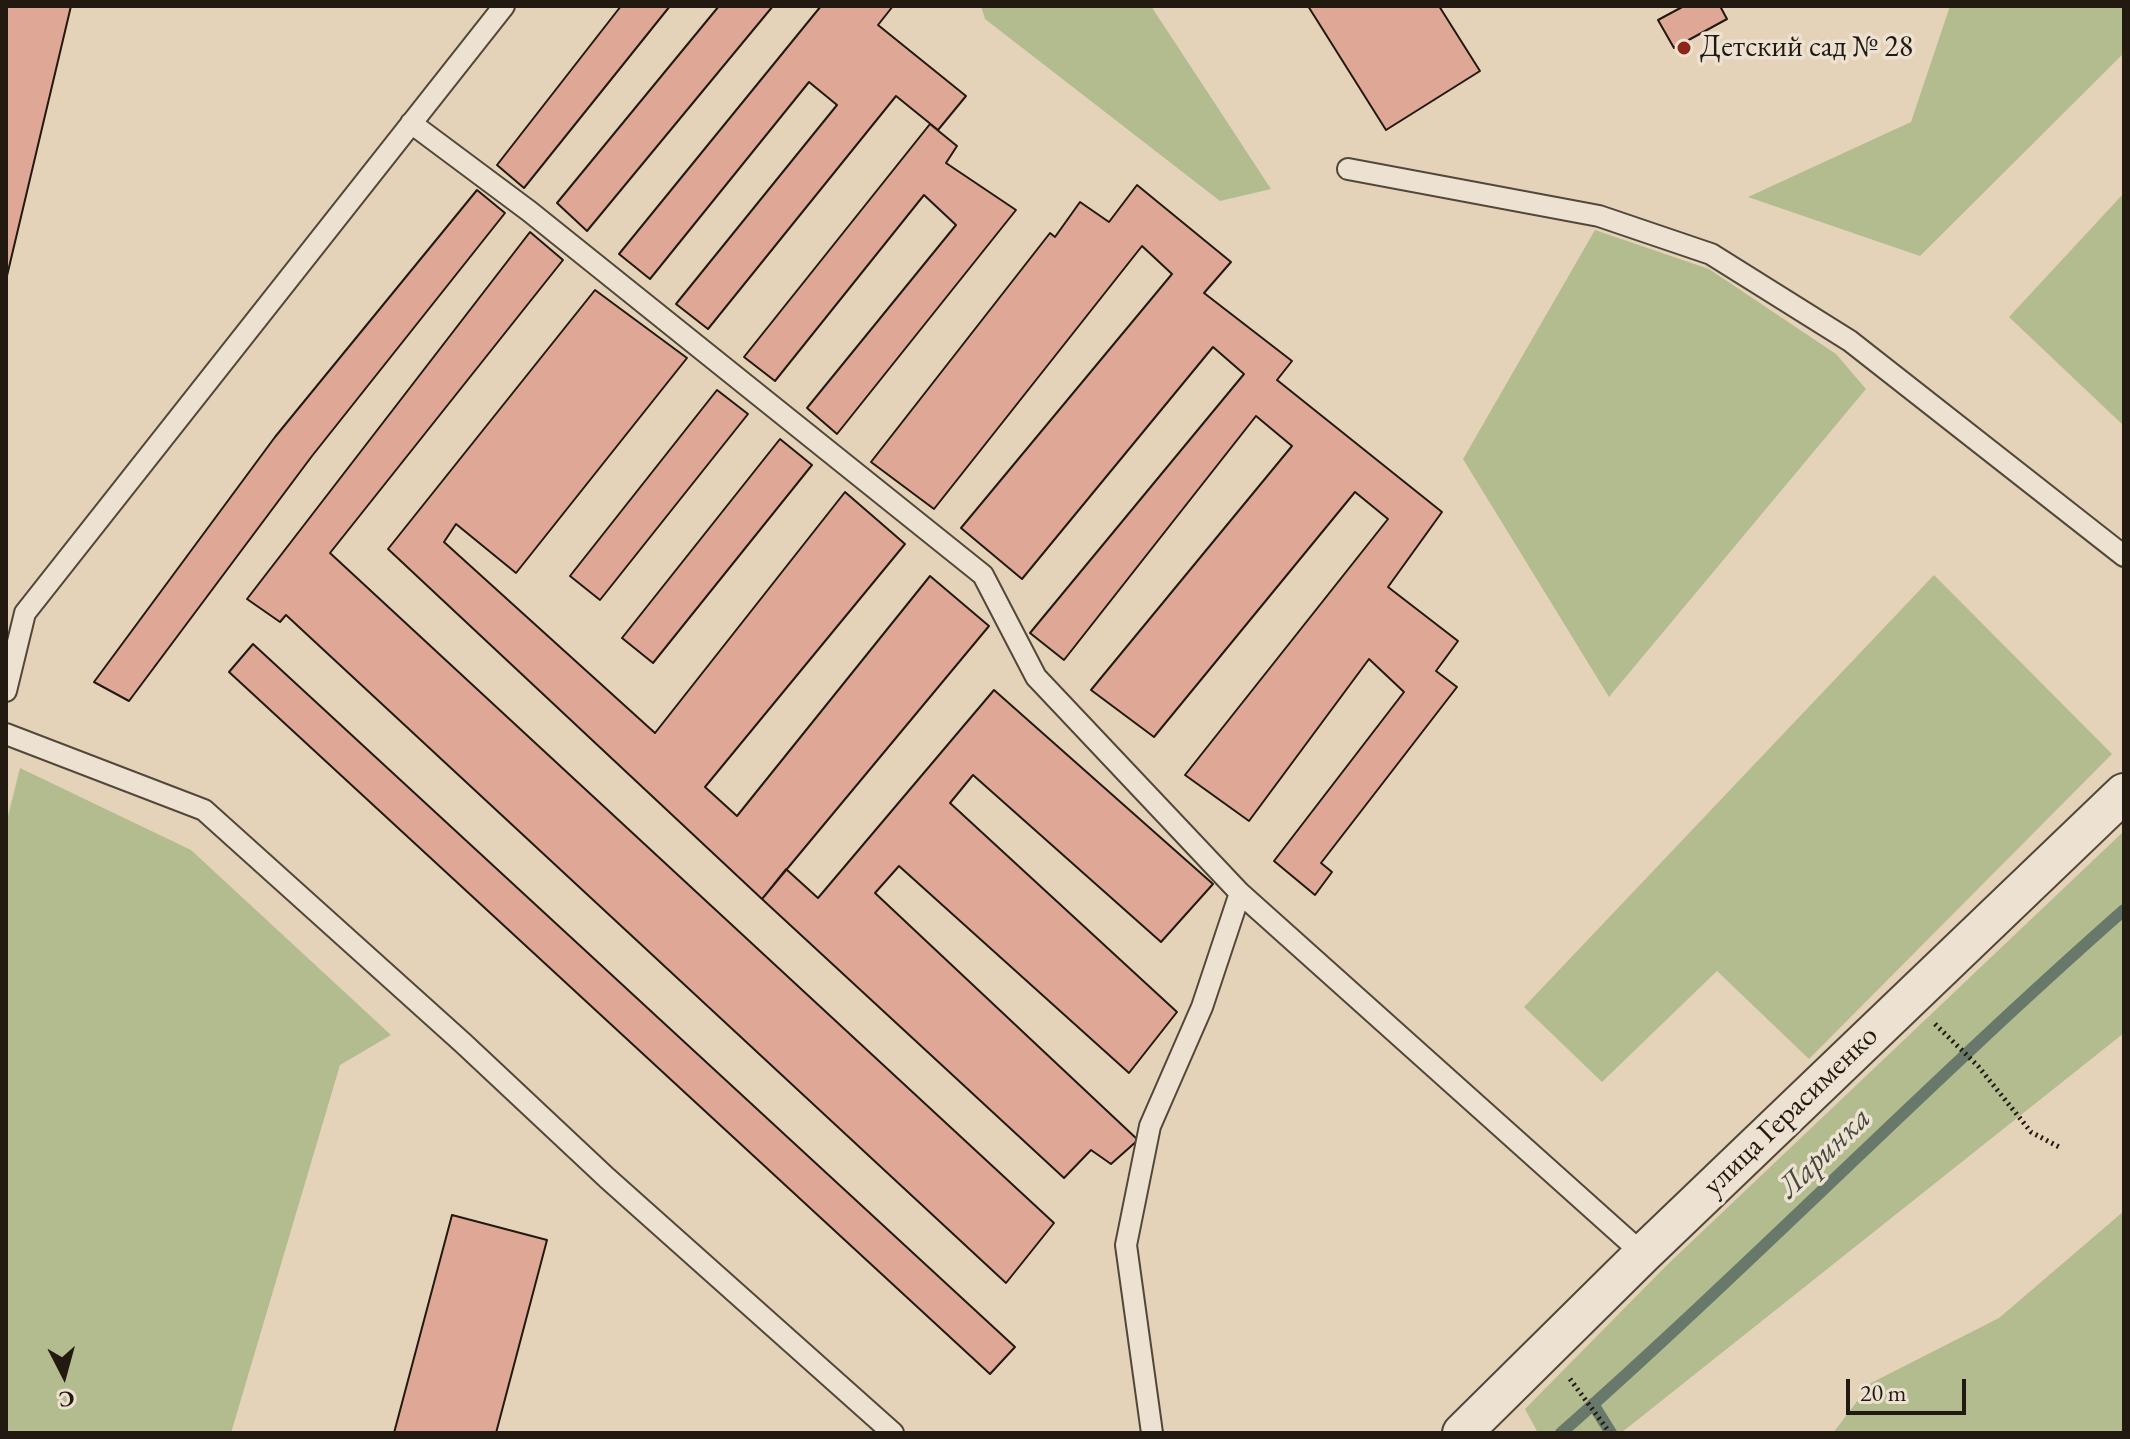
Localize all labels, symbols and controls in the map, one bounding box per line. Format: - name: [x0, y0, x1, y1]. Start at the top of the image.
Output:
- place label: Детский сад № 28: [1700, 30, 1913, 66]
- marker: Детский сад № 28: [1675, 39, 1693, 57]
- street label: улица Герасименко: [1696, 1018, 1886, 1204]
- water label: Ларинка: [1771, 1099, 1879, 1207]
- north arrow: [24, 1335, 104, 1415]
- scale bar: [1850, 1363, 1970, 1413]
- text: 20 m: [1860, 1377, 1907, 1408]
- text: С: [57, 1384, 76, 1415]

